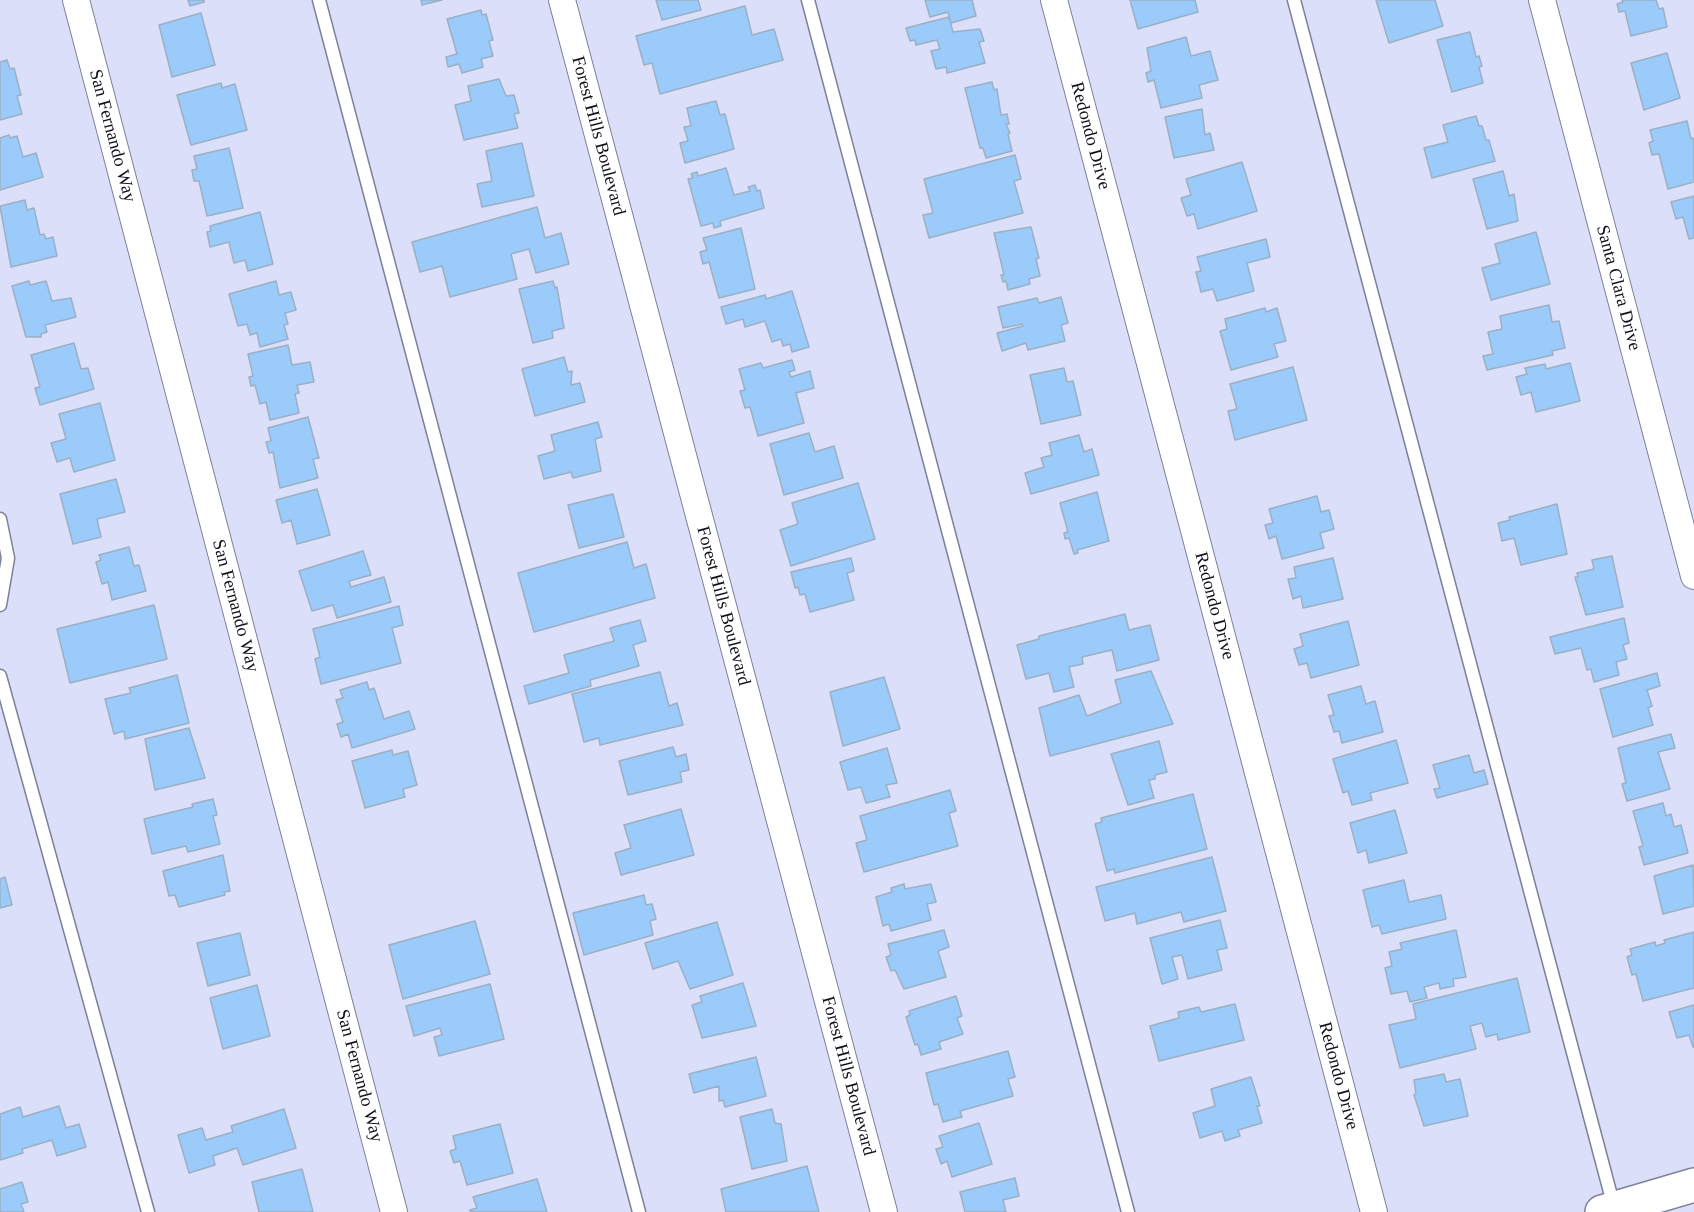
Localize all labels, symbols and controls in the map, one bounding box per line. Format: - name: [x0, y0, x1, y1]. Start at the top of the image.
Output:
- street label: Forest Hills Boulevard: [566, 54, 630, 218]
- street label: San Fernando Way: [84, 67, 140, 205]
- street label: Redondo Drive: [1065, 80, 1115, 192]
- street label: Santa Clara Drive: [1591, 223, 1645, 353]
- street label: Forest Hills Boulevard: [691, 524, 755, 688]
- street label: San Fernando Way: [207, 537, 263, 675]
- street label: Redondo Drive: [1189, 550, 1239, 662]
- street label: Forest Hills Boulevard: [816, 994, 880, 1158]
- street label: San Fernando Way: [331, 1007, 387, 1145]
- street label: Redondo Drive: [1313, 1020, 1363, 1132]

